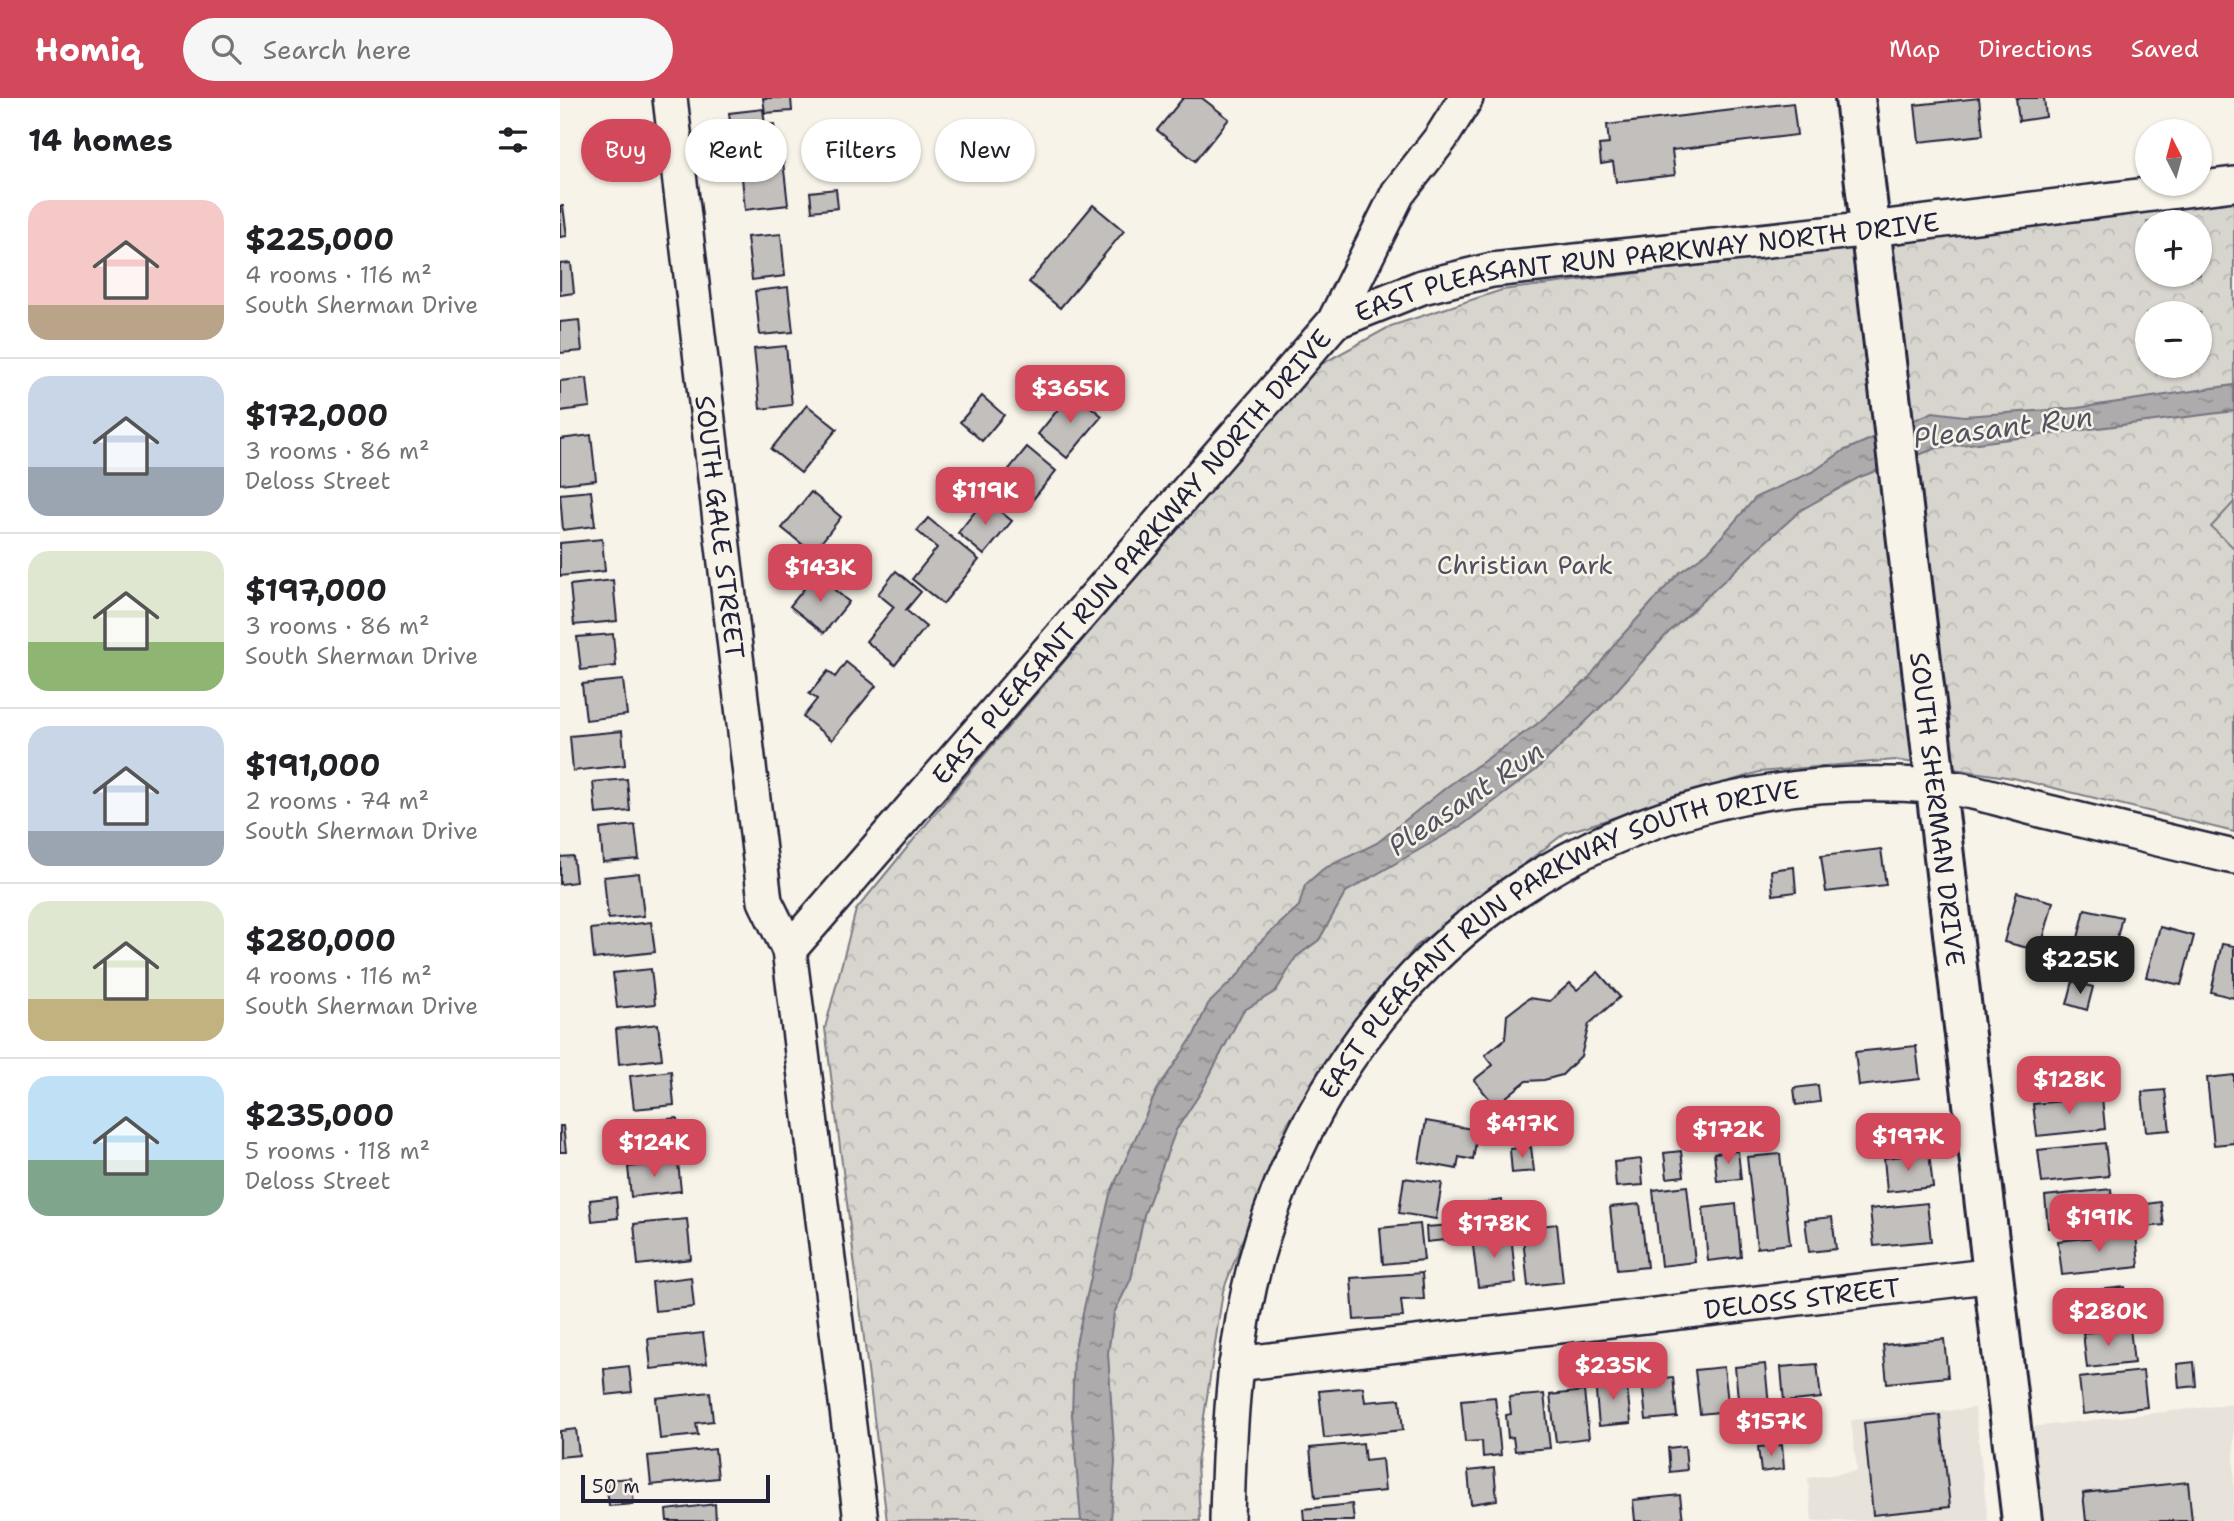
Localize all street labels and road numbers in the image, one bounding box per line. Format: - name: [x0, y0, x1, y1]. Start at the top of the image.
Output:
- street label: EAST PLEASANT RUN PARKWAY NORTH DRIVE: [1349, 203, 1941, 330]
- street label: EAST PLEASANT RUN PARKWAY NORTH DRIVE: [923, 321, 1338, 791]
- street label: SOUTH GALE STREET: [688, 393, 754, 661]
- street label: SOUTH SHERMAN DRIVE: [1903, 650, 1974, 968]
- street label: EAST PLEASANT RUN PARKWAY SOUTH DRIVE: [1310, 771, 1801, 1105]
- street label: DELOSS STREET: [1702, 1269, 1902, 1326]

